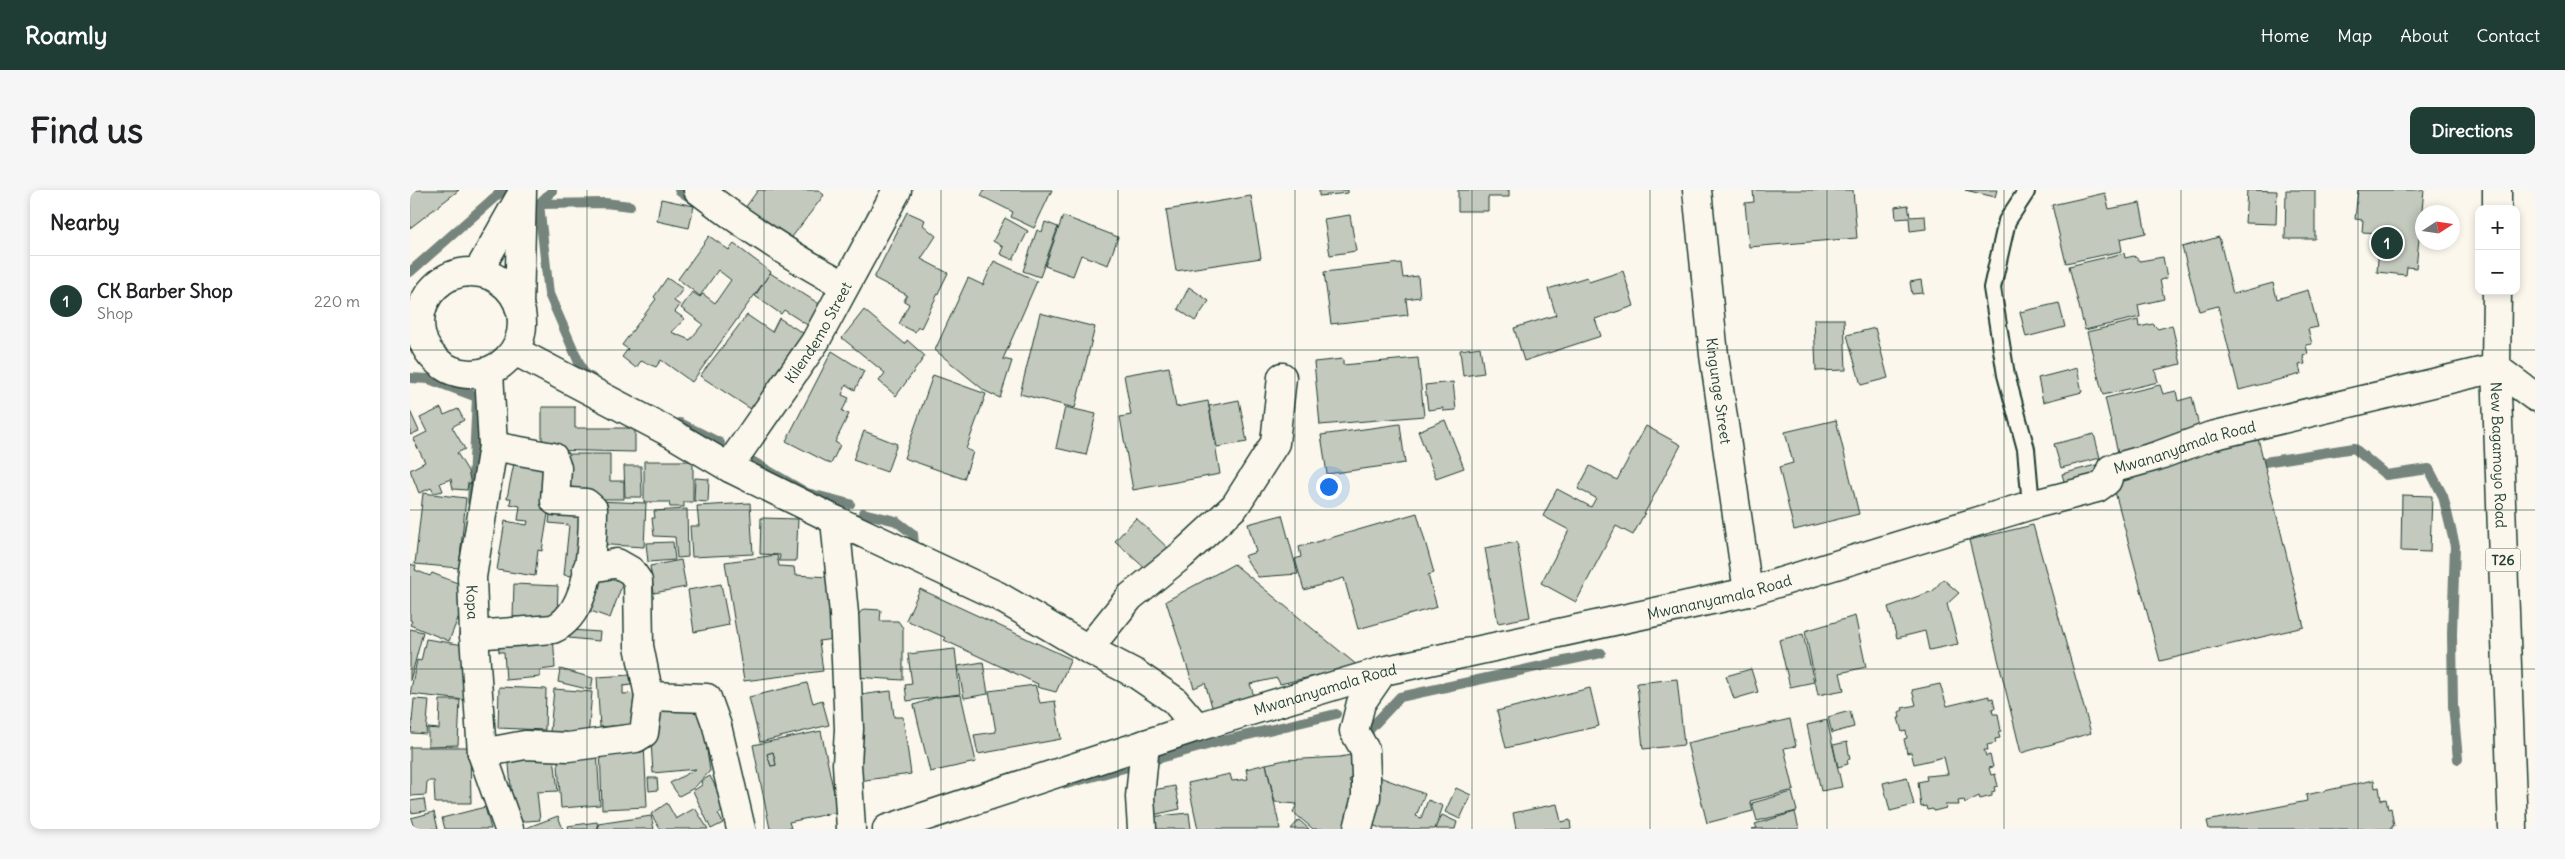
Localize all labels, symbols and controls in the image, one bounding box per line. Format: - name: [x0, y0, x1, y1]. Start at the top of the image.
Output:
- text: Roamly: [25, 20, 107, 50]
- text: Home: [2261, 24, 2309, 47]
- text: Map: [2337, 24, 2372, 47]
- text: About: [2400, 24, 2448, 47]
- text: Contact: [2476, 24, 2540, 47]
- button: Directions: [2410, 107, 2535, 154]
- text: Find us: [30, 108, 143, 152]
- north arrow: [2415, 205, 2460, 250]
- map controls: [2475, 205, 2520, 295]
- button: +: [2475, 205, 2520, 250]
- text: Nearby: [50, 209, 120, 236]
- pin: 1: [2371, 224, 2403, 262]
- button: −: [2475, 250, 2520, 295]
- street label: Kilendemo Street: [780, 278, 855, 386]
- text: CK Barber Shop: [97, 279, 233, 303]
- text: 1: [63, 291, 69, 311]
- text: 220 m: [314, 291, 360, 311]
- text: Shop: [97, 303, 133, 323]
- street label: Kingunge Street: [1703, 337, 1736, 445]
- street label: New Bagamoyo Road: [2487, 381, 2511, 529]
- street label: Mwananyamala Road: [2111, 416, 2258, 477]
- your location: [1316, 474, 1342, 500]
- road number: T26: [2486, 548, 2520, 572]
- street label: Mwananyamala Road: [1645, 570, 1794, 623]
- street label: Kopa: [463, 585, 483, 620]
- street label: Mwananyamala Road: [1251, 659, 1398, 719]

